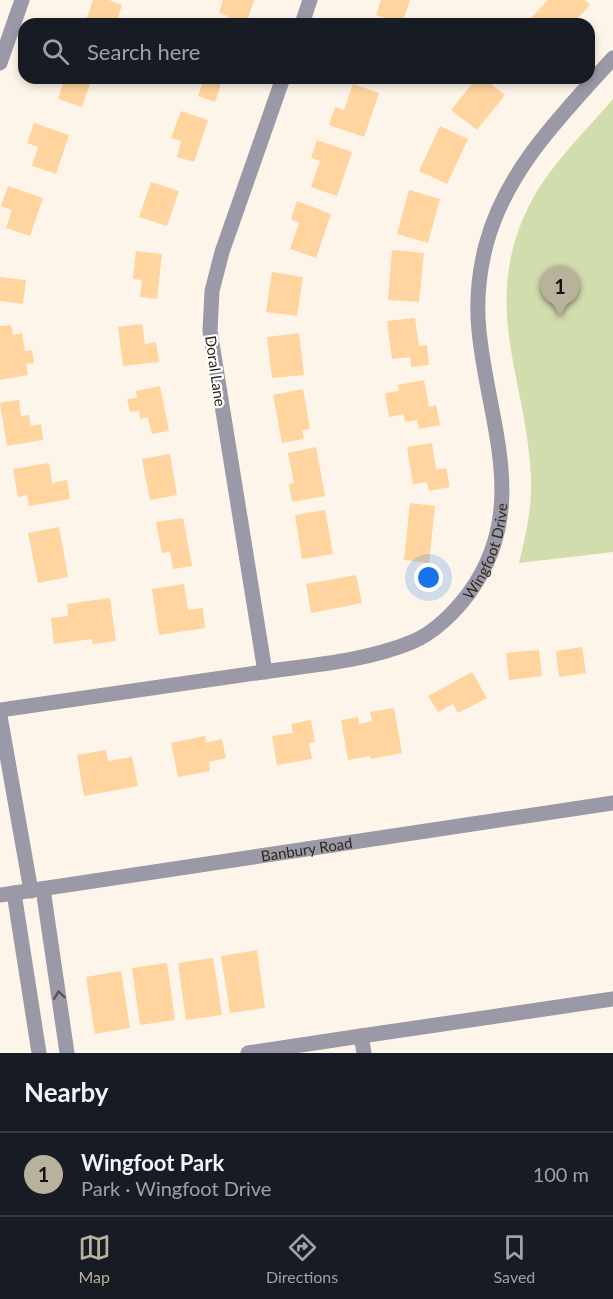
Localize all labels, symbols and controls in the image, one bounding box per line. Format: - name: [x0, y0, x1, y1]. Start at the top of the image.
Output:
- search box: [18, 18, 595, 84]
- icon: search: [39, 35, 72, 68]
- text: Search here: [87, 38, 200, 65]
- pin: 1: [540, 266, 580, 316]
- street label: Doral Lane: [202, 334, 230, 408]
- street label: Wingfoot Drive: [459, 502, 511, 602]
- your location: [414, 563, 443, 592]
- street label: Banbury Road: [260, 833, 353, 865]
- one-way arrow: [53, 990, 65, 1000]
- text: Nearby: [24, 1076, 109, 1108]
- text: Wingfoot Park: [81, 1149, 224, 1176]
- text: 1: [38, 1162, 49, 1186]
- text: 100 m: [533, 1162, 589, 1186]
- text: Park · Wingfoot Drive: [81, 1176, 271, 1200]
- tab: Map: [78, 1231, 111, 1286]
- tab: Directions: [266, 1231, 338, 1286]
- tab: Saved: [494, 1231, 535, 1286]

